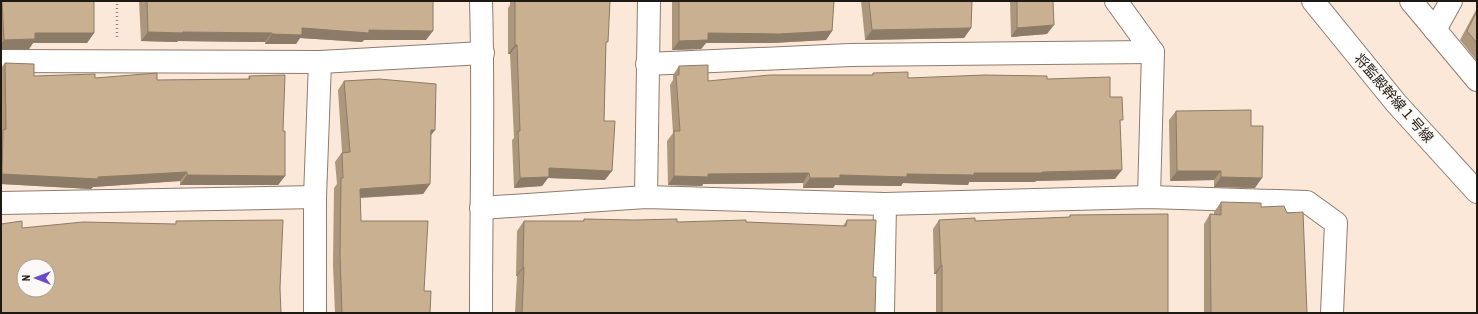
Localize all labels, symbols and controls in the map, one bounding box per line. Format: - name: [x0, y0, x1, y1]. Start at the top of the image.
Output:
- street label: 将監殿幹線１号線: [1350, 50, 1438, 146]
- north arrow: [16, 258, 56, 298]
- text: N: [19, 275, 33, 281]

